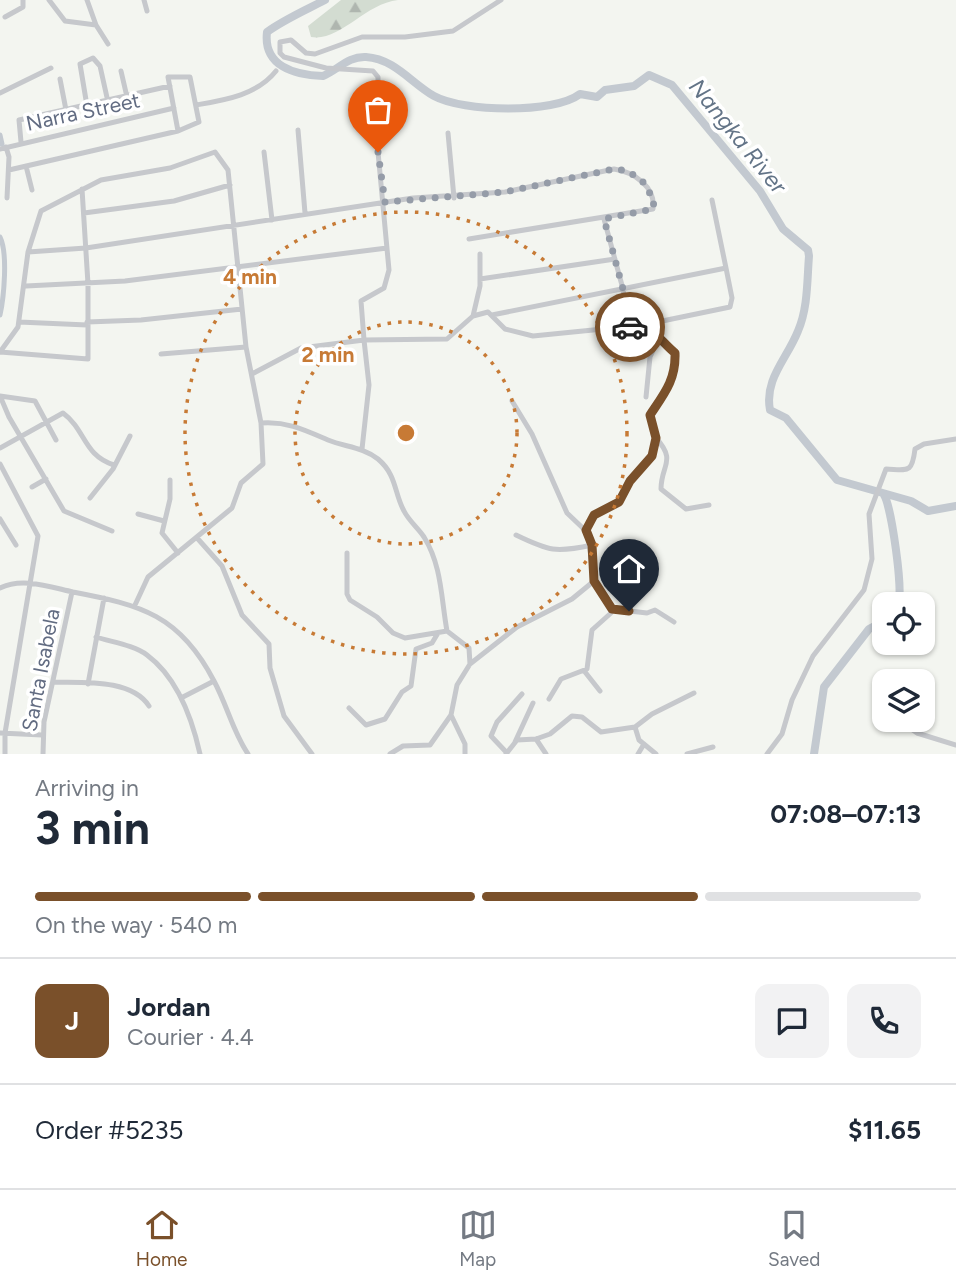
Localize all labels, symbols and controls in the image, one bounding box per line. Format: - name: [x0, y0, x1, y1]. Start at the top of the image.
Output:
- water label: Nangka River: [683, 73, 794, 200]
- pin: [348, 80, 408, 152]
- street label: Narra Street: [24, 87, 142, 136]
- icon: bag: [359, 91, 397, 129]
- text: 4 min: [223, 264, 277, 289]
- courier: [595, 292, 665, 362]
- icon: car: [611, 308, 649, 346]
- text: 2 min: [302, 342, 354, 367]
- centre of rings: [394, 421, 418, 445]
- pin: [599, 539, 659, 611]
- icon: home: [610, 550, 648, 588]
- map controls: [872, 592, 935, 732]
- button: locate: [872, 592, 935, 655]
- street label: Santa Isabela: [16, 606, 65, 733]
- button: layers: [872, 669, 935, 732]
- text: Arriving in: [35, 774, 139, 802]
- text: 07:08–07:13: [770, 798, 921, 830]
- text: 3 min: [35, 800, 150, 856]
- text: On the way · 540 m: [35, 911, 237, 939]
- button: chat: [755, 984, 829, 1058]
- button: phone: [847, 984, 921, 1058]
- text: Jordan: [127, 991, 210, 1023]
- text: J: [65, 1005, 79, 1037]
- text: Courier · 4.4: [127, 1023, 254, 1051]
- text: Order #5235: [35, 1114, 184, 1146]
- text: $11.65: [848, 1114, 921, 1146]
- tab: Home: [136, 1206, 187, 1271]
- tab: Map: [459, 1206, 497, 1271]
- tab: Saved: [768, 1206, 820, 1271]

